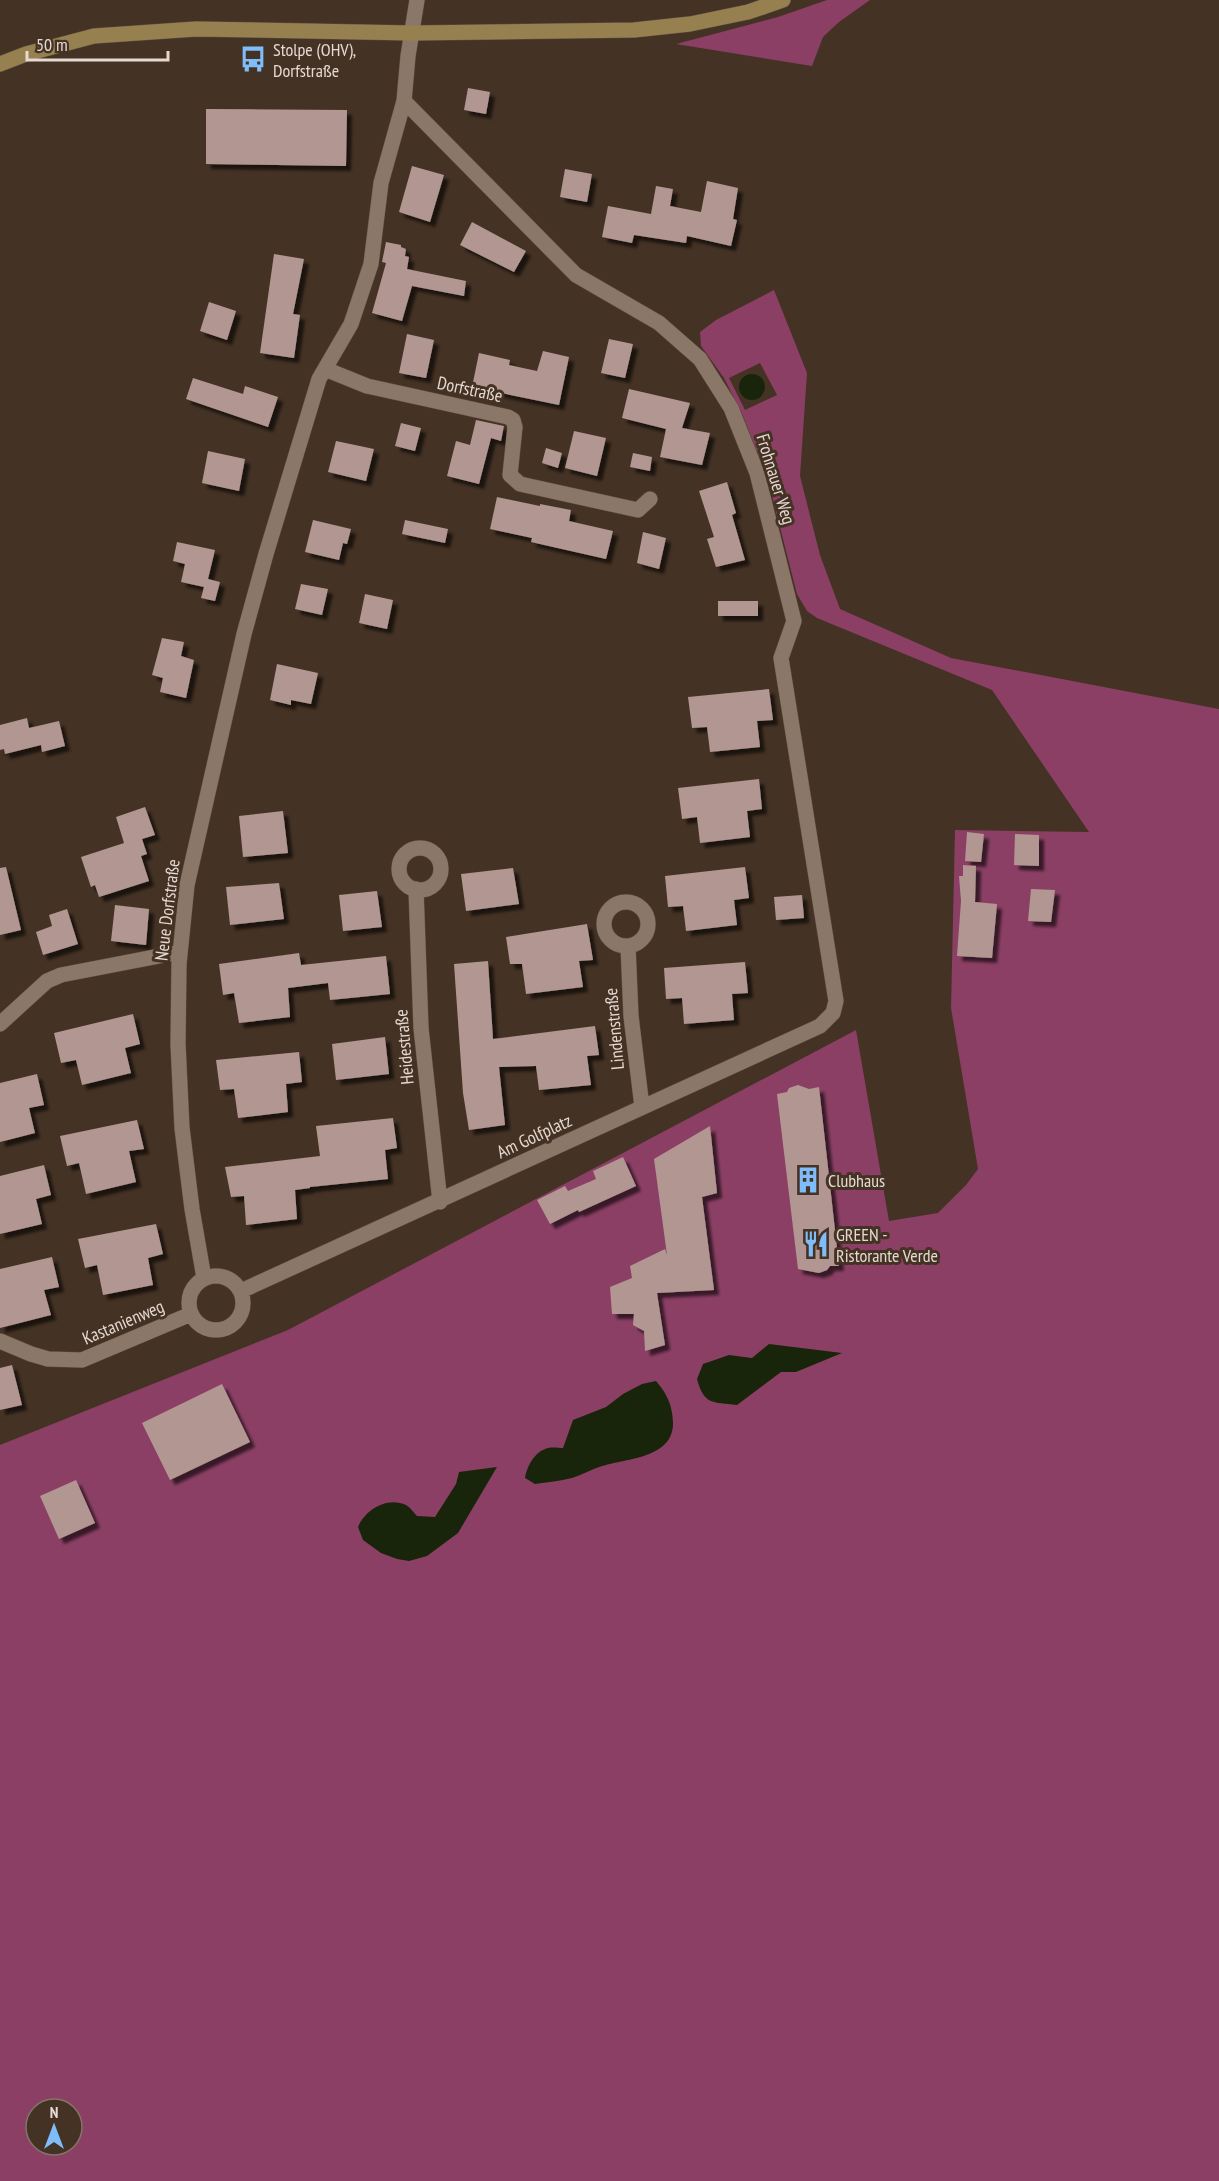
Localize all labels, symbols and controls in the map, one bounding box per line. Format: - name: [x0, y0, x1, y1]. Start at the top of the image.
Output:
- scale bar: [27, 24, 168, 62]
- text: 50 m: [36, 33, 68, 56]
- place label: Stolpe (OHV), Dorfstraße: [273, 38, 356, 82]
- bus stop icon: Stolpe (OHV), Dorfstraße: [238, 44, 268, 74]
- street label: Dorfstraße: [435, 371, 505, 407]
- street label: Frohnauer Weg: [751, 431, 801, 527]
- street label: Neue Dorfstraße: [149, 858, 185, 962]
- street label: Lindenstraße: [599, 987, 629, 1071]
- street label: Heidestraße: [389, 1008, 419, 1086]
- street label: Am Golfplatz: [493, 1109, 575, 1163]
- building icon: Clubhaus: [793, 1165, 823, 1195]
- place label: Clubhaus: [828, 1169, 885, 1192]
- place label: GREEN - Ristorante Verde: [836, 1223, 938, 1267]
- restaurant icon: GREEN - Ristorante Verde: [801, 1229, 831, 1259]
- street label: Kastanienweg: [79, 1294, 167, 1350]
- north arrow: [24, 2097, 84, 2157]
- text: N: [50, 2102, 58, 2122]

